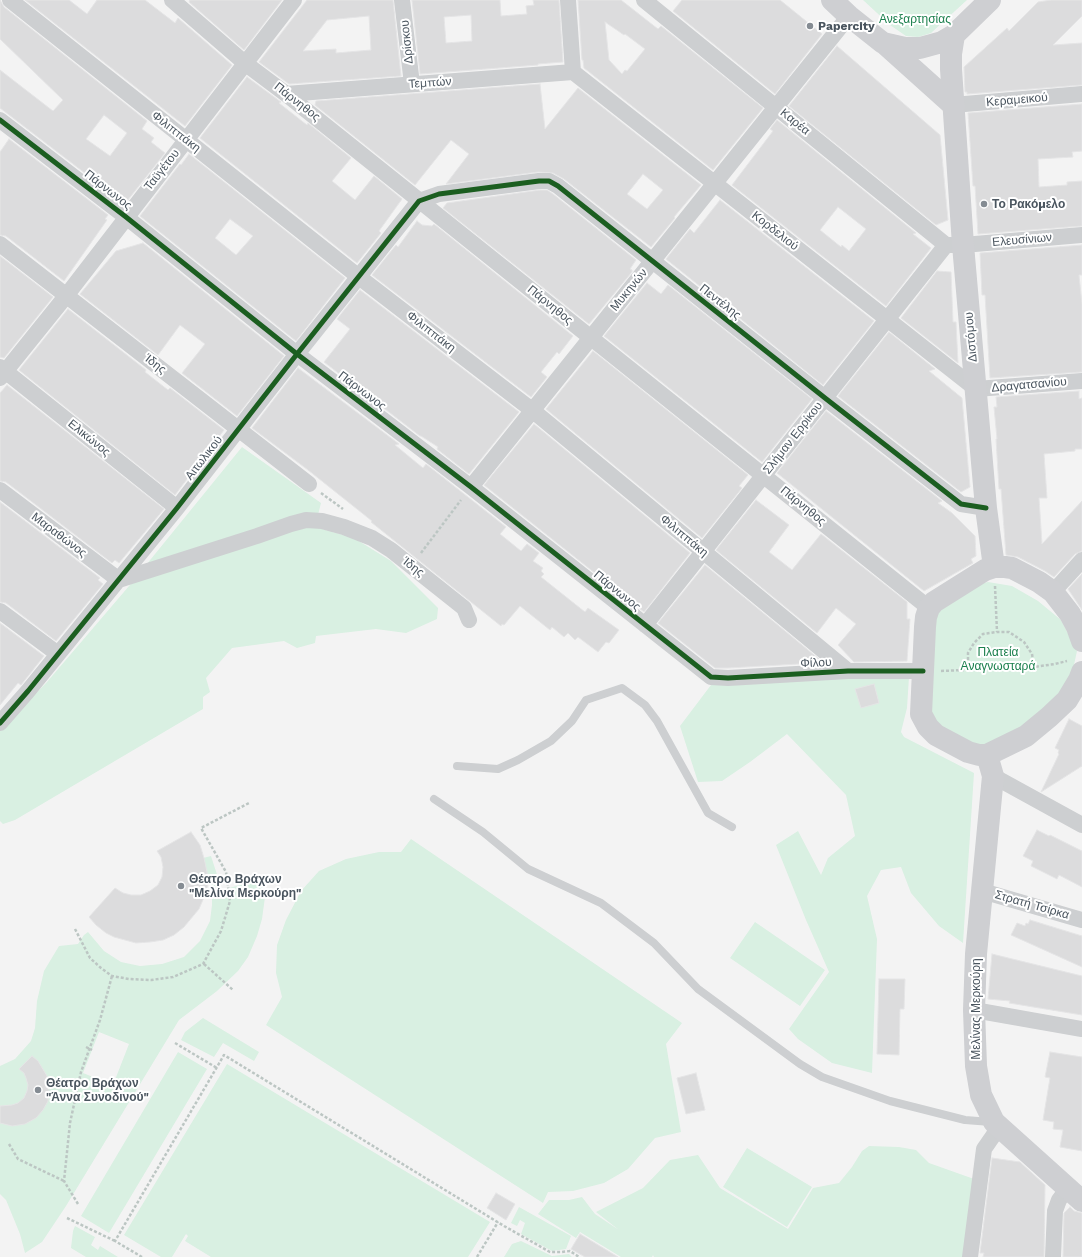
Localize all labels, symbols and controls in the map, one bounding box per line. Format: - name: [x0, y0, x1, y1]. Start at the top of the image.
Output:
- park label: Ανεξαρτησίας: [879, 12, 951, 26]
- street label: Δρίσκου: [398, 19, 416, 65]
- place label: Papercity: [818, 19, 875, 33]
- marker: Papercity: [805, 21, 815, 31]
- street label: Τεμπών: [408, 74, 452, 92]
- street label: Πάρνηθος: [271, 80, 323, 124]
- street label: Κεραµεικού: [986, 90, 1048, 110]
- street label: Καρέα: [777, 106, 813, 138]
- street label: Φιλιππάκη: [149, 108, 203, 156]
- street label: Ταϋγέτου: [141, 146, 183, 194]
- street label: Πάρνωνος: [81, 167, 135, 213]
- place label: Το Ρακόμελο: [992, 197, 1065, 211]
- marker: Το Ρακόμελο: [979, 199, 989, 209]
- street label: Κορδελιού: [749, 208, 801, 254]
- street label: Ελευσίνιων: [991, 230, 1053, 250]
- street label: Μυκηνών: [607, 266, 651, 314]
- street label: Πεντέλης: [696, 281, 744, 323]
- street label: Πάρνηθος: [524, 282, 576, 328]
- street label: Φιλιππάκη: [404, 308, 458, 356]
- street label: Διστόμου: [962, 311, 980, 363]
- street label: Ίδης: [141, 351, 169, 377]
- street label: Πάρνωνος: [335, 368, 389, 414]
- street label: Δραγατσανίου: [991, 375, 1067, 395]
- street label: Σλήμαν Ερρίκου: [760, 399, 826, 477]
- street label: Ελικώνος: [65, 417, 113, 459]
- street label: Αιτωλικού: [182, 433, 226, 483]
- street label: Πάρνηθος: [777, 483, 829, 529]
- street label: Μαραθώνος: [29, 510, 89, 560]
- street label: Φιλιππάκη: [657, 512, 711, 560]
- street label: Ίδης: [399, 554, 427, 580]
- street label: Πάρνωνος: [591, 568, 643, 614]
- park label: Πλατεία Αναγνωσταρά: [961, 645, 1035, 673]
- street label: Φίλου: [800, 655, 832, 671]
- place label: Θέατρο Βράχων "Μελίνα Μερκούρη": [189, 872, 301, 900]
- marker: Θέατρο Βράχων "Μελίνα Μερκούρη": [176, 881, 186, 891]
- street label: Στρατή Τσίρκα: [993, 888, 1071, 922]
- street label: Μελίνας Μερκούρη: [969, 958, 983, 1060]
- place label: Θέατρο Βράχων "Άννα Συνοδινού": [46, 1076, 149, 1104]
- marker: Θέατρο Βράχων "Άννα Συνοδινού": [33, 1085, 43, 1095]

